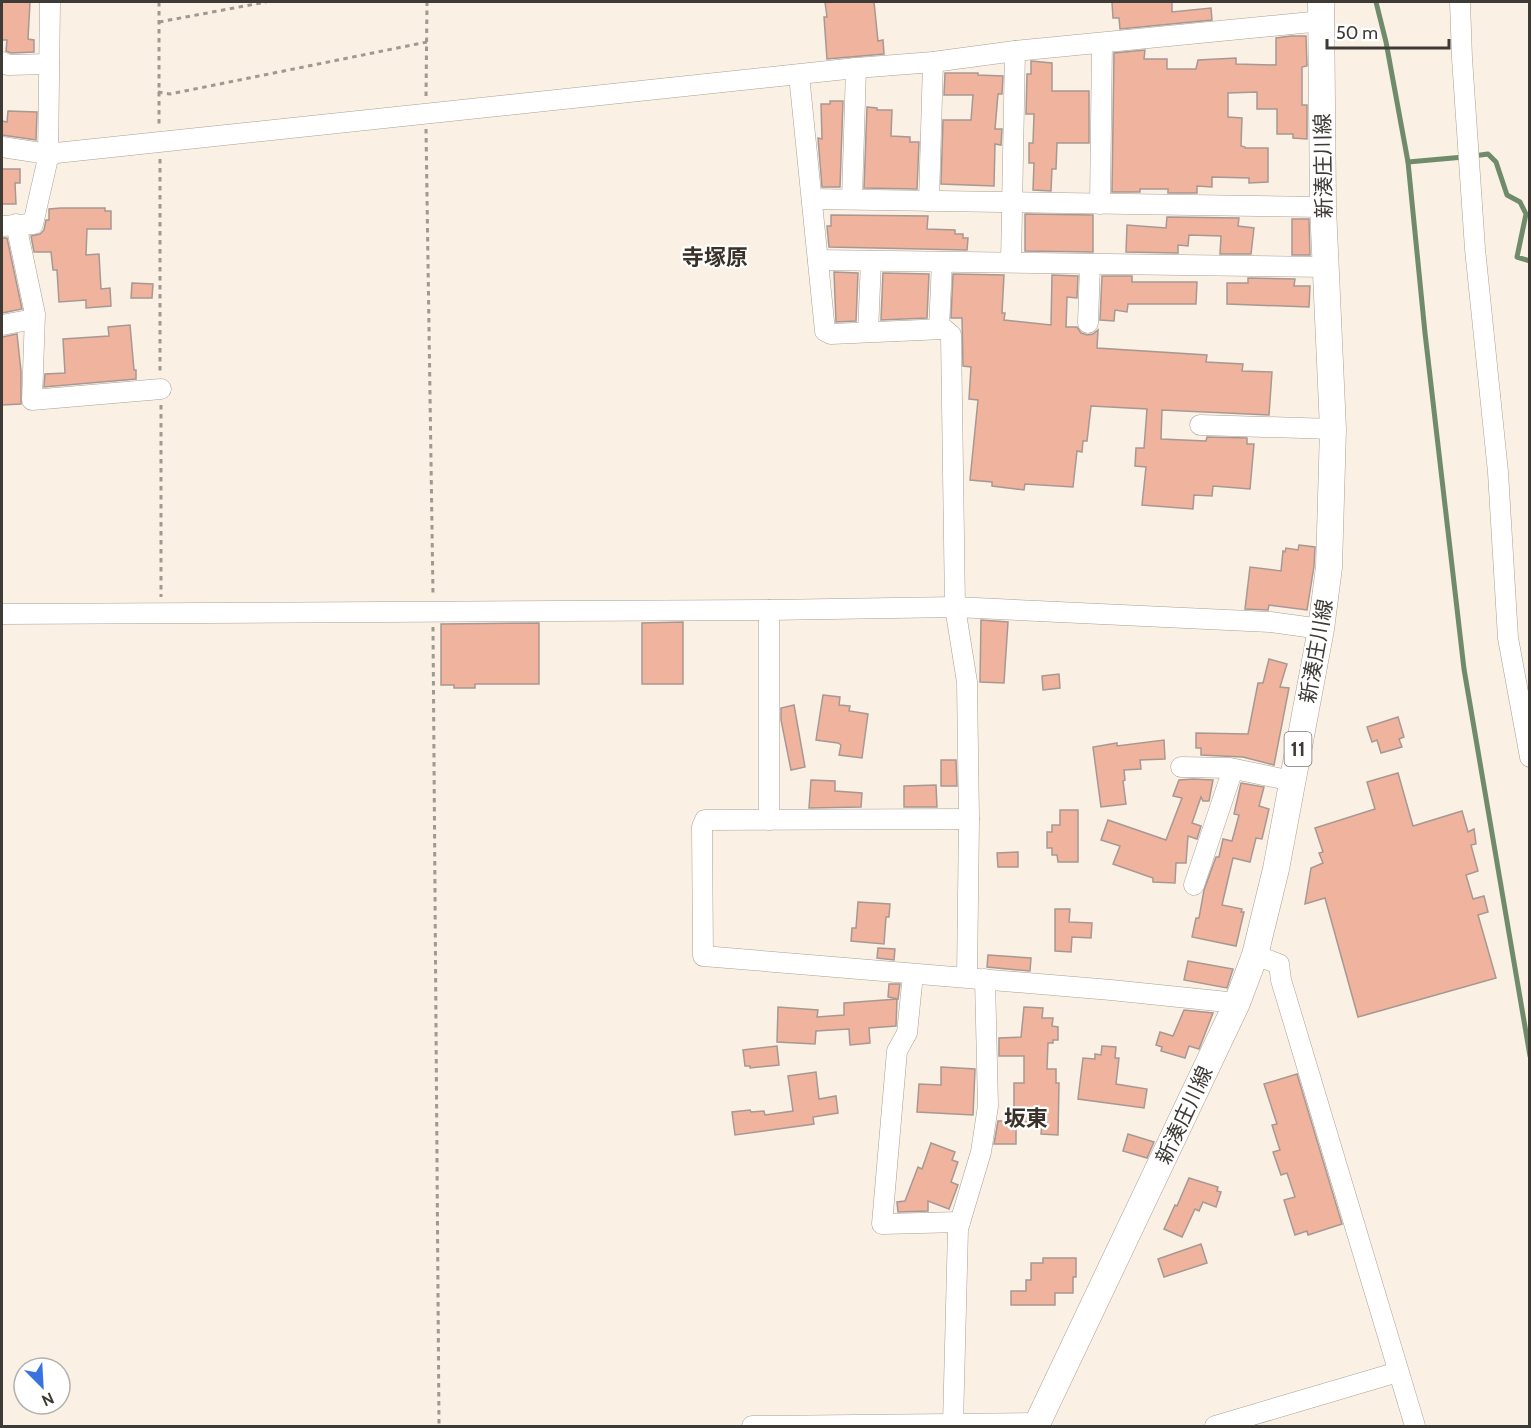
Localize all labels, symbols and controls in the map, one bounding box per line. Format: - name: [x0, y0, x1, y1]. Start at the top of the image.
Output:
- scale bar: [1327, 12, 1448, 50]
- text: 50 m: [1336, 22, 1378, 44]
- street label: 新湊庄川線: [1310, 113, 1336, 219]
- district label: 寺塚原: [682, 244, 748, 271]
- street label: 新湊庄川線: [1295, 597, 1337, 705]
- road number: 11: [1284, 732, 1312, 766]
- street label: 新湊庄川線: [1150, 1062, 1218, 1168]
- district label: 坂東: [1004, 1105, 1048, 1132]
- north arrow: [12, 1356, 72, 1416]
- text: N: [39, 1388, 57, 1410]

